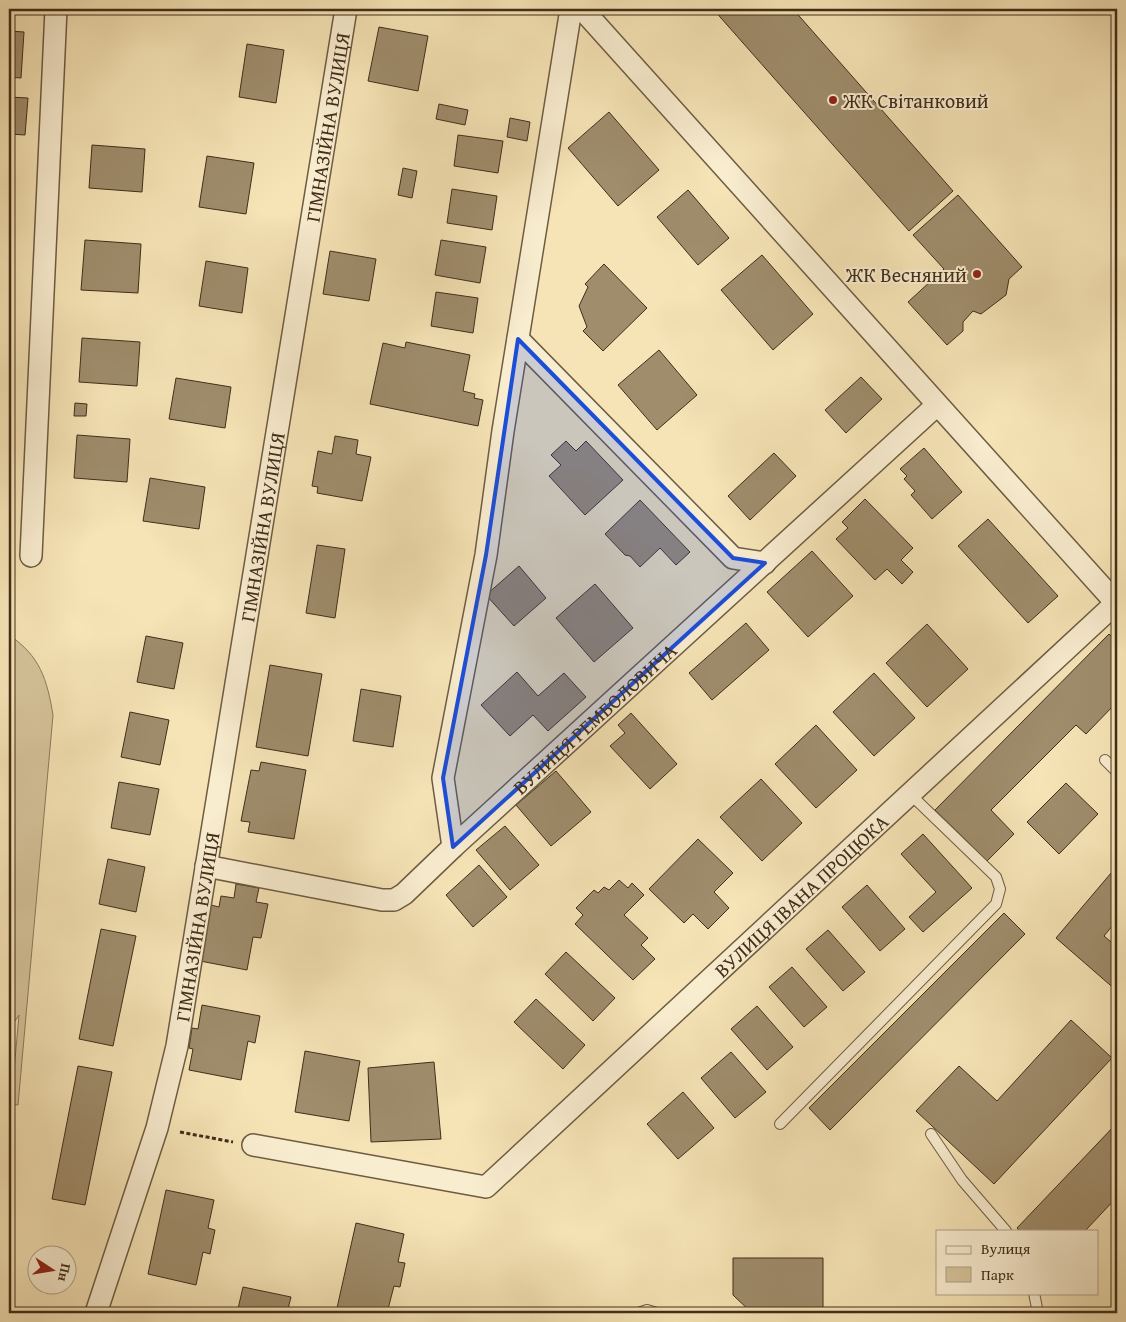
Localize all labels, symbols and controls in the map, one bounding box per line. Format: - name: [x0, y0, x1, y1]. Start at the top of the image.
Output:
- street label: ГІМНАЗІЙНА ВУЛИЦЯ: [297, 30, 356, 224]
- place label: ЖК Світанковий: [842, 86, 989, 115]
- marker: ЖК Світанковий: [827, 94, 839, 106]
- place label: ЖК Весняний: [845, 260, 967, 289]
- marker: ЖК Весняний: [971, 268, 983, 280]
- street label: ГІМНАЗІЙНА ВУЛИЦЯ: [232, 430, 291, 624]
- street label: ВУЛИЦЯ РЕМБОЛОВИЧА: [506, 636, 683, 801]
- street label: ВУЛИЦЯ ІВАНА ПРОЦЮКА: [707, 807, 894, 983]
- street label: ГІМНАЗІЙНА ВУЛИЦЯ: [167, 830, 226, 1023]
- legend: [936, 1230, 1098, 1294]
- text: Вулиця: [981, 1238, 1031, 1259]
- north arrow: [28, 1244, 78, 1294]
- text: Пн: [53, 1262, 76, 1284]
- text: Парк: [981, 1264, 1014, 1285]

